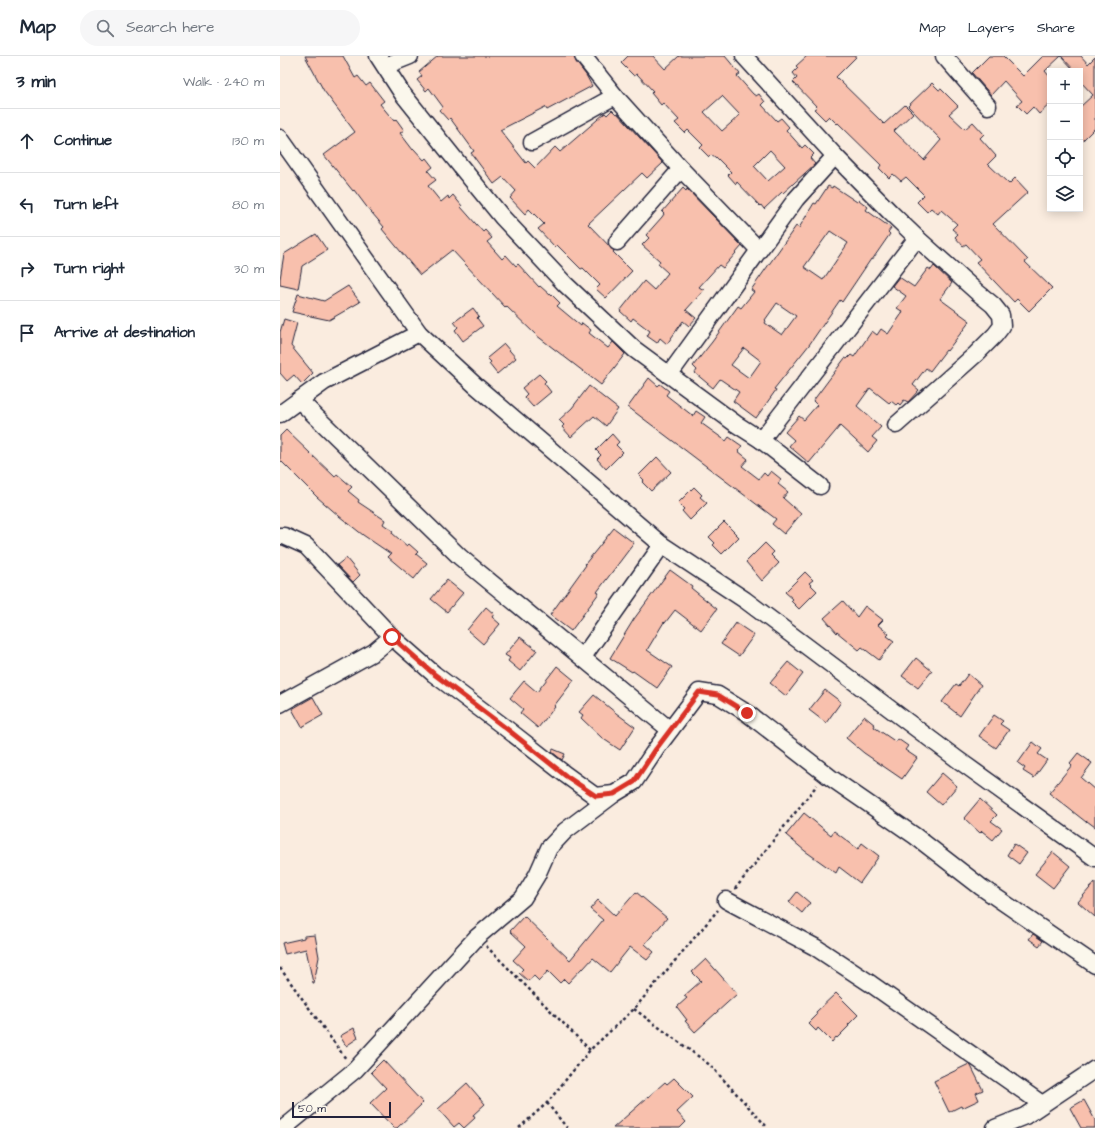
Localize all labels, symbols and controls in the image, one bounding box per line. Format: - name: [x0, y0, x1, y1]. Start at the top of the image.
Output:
- search box: [80, 10, 360, 46]
- text: Map: [20, 14, 56, 41]
- icon: search: [94, 17, 116, 39]
- text: Search here: [126, 17, 215, 38]
- text: Map: [919, 18, 946, 38]
- text: Layers: [968, 18, 1015, 38]
- text: Share: [1037, 18, 1075, 38]
- map controls: [1047, 68, 1083, 212]
- button: +: [1047, 68, 1083, 104]
- text: 3 min: [16, 70, 56, 94]
- text: Walk · 240 m: [183, 73, 264, 91]
- button: −: [1047, 104, 1083, 140]
- icon: ahead: [16, 130, 38, 152]
- text: Continue: [54, 130, 112, 151]
- text: 130 m: [232, 132, 264, 150]
- button: locate: [1047, 140, 1083, 176]
- button: layers: [1047, 176, 1083, 212]
- icon: left: [16, 194, 38, 216]
- text: Turn left: [54, 194, 118, 215]
- text: 80 m: [232, 196, 264, 214]
- icon: right: [16, 258, 38, 280]
- text: Turn right: [54, 258, 125, 279]
- text: 30 m: [234, 260, 264, 278]
- icon: arrive: [16, 322, 38, 344]
- text: Arrive at destination: [54, 322, 195, 343]
- route start: [383, 628, 401, 646]
- route end: [738, 704, 756, 722]
- scale bar: [292, 1100, 391, 1119]
- text: 50 m: [298, 1101, 326, 1116]

